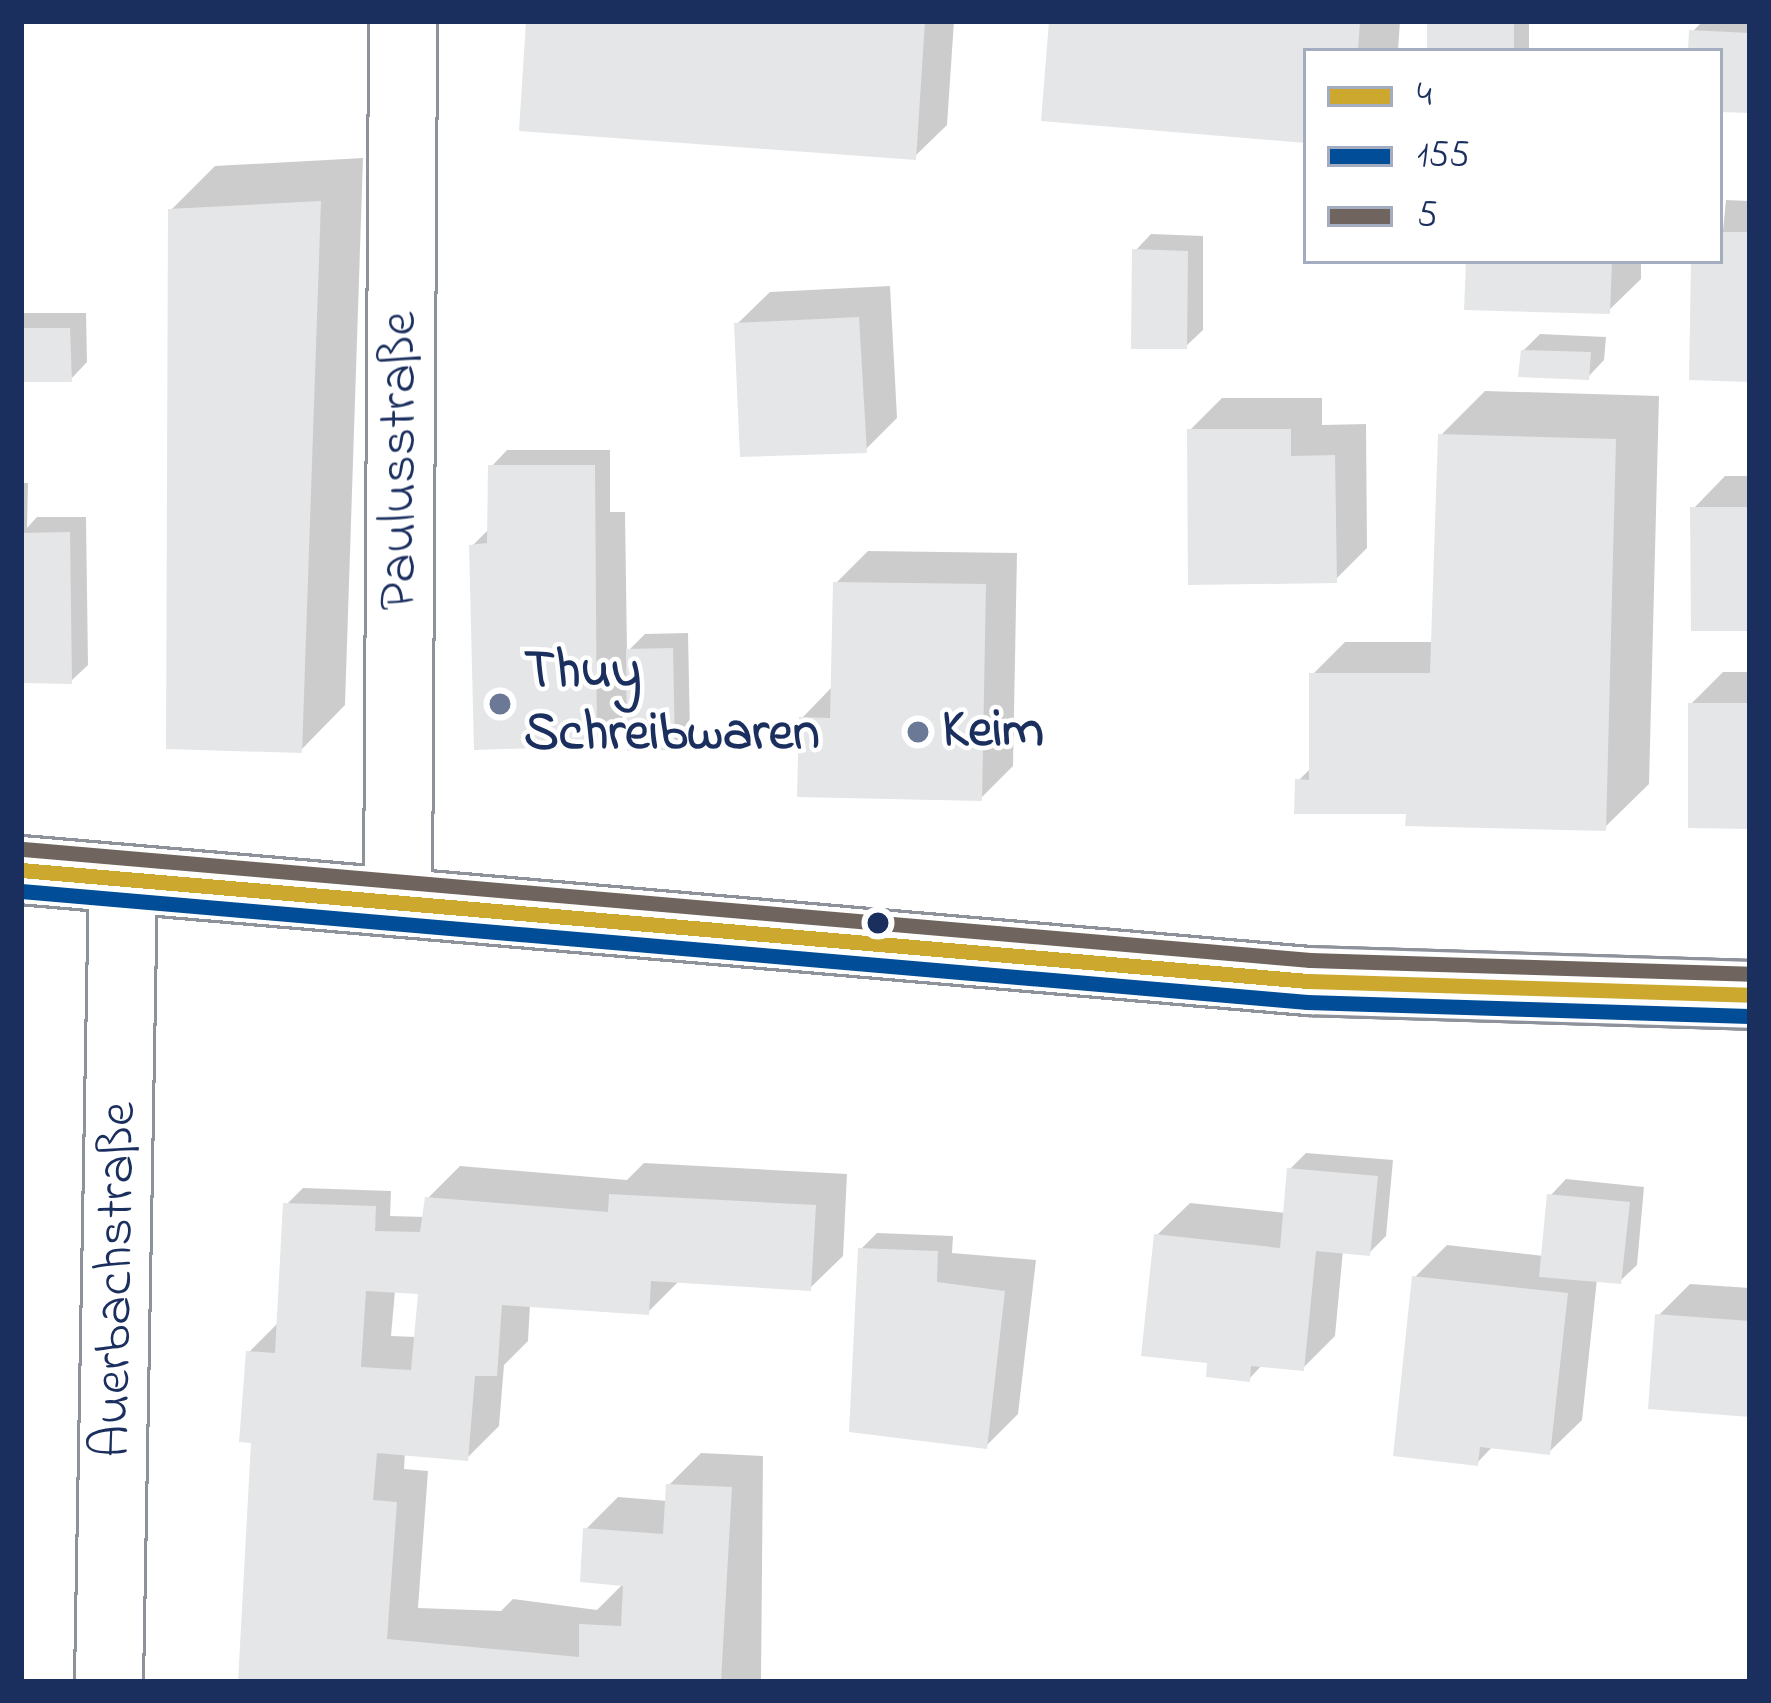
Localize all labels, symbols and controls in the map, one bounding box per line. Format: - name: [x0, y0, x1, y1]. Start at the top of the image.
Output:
- legend: [1303, 48, 1723, 264]
- text: 4: [1417, 70, 1432, 123]
- text: 155: [1417, 130, 1470, 183]
- text: 5: [1417, 190, 1438, 243]
- street label: Paulusstraße: [369, 311, 433, 611]
- place label: Thuy Schreibwaren: [524, 641, 820, 768]
- marker: Thuy Schreibwaren: [487, 691, 513, 717]
- place label: Keim: [942, 700, 1044, 764]
- marker: Keim: [905, 719, 931, 745]
- unlabelled marker: [867, 912, 889, 934]
- street label: Auerbachstraße: [81, 1101, 153, 1459]

